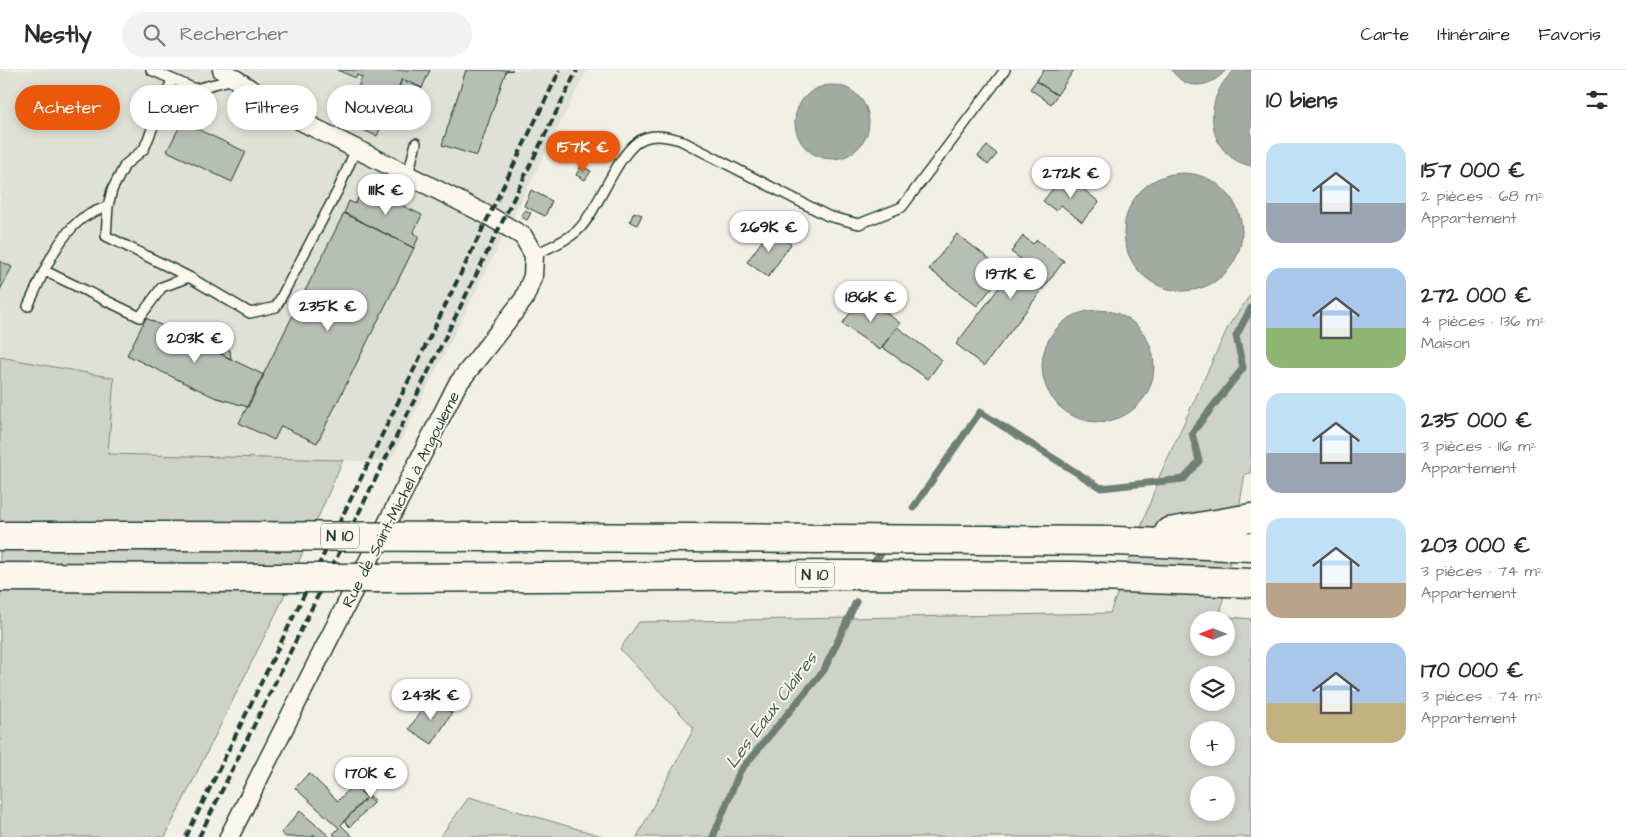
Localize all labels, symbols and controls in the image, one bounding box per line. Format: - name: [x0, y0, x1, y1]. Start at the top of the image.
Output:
- search box: [122, 12, 472, 57]
- text: Nestly: [25, 18, 92, 52]
- icon: search: [140, 21, 168, 49]
- text: Rechercher: [180, 21, 288, 48]
- text: Carte: [1360, 22, 1409, 47]
- text: Itinéraire: [1437, 22, 1510, 47]
- text: Favoris: [1538, 22, 1601, 47]
- chip: Acheter: [15, 85, 120, 130]
- chip: Louer: [130, 85, 217, 130]
- chip: Filtres: [227, 85, 317, 130]
- chip: Nouveau: [327, 85, 431, 130]
- text: 10 biens: [1266, 86, 1338, 115]
- icon: filters: [1583, 86, 1611, 114]
- pin: 157K €: [542, 131, 624, 173]
- text: 157K €: [557, 136, 609, 158]
- pin: 272K €: [1030, 156, 1112, 199]
- text: 157 000 €: [1421, 156, 1525, 185]
- text: 272K €: [1043, 162, 1099, 184]
- icon: home: [1306, 163, 1366, 223]
- pin: 111K €: [345, 174, 427, 216]
- text: 111K €: [369, 179, 403, 201]
- text: 2 pièces · 68 m²: [1421, 185, 1544, 207]
- text: Appartement: [1421, 207, 1517, 229]
- pin: 269K €: [728, 210, 810, 253]
- text: 269K €: [740, 216, 798, 238]
- pin: 197K €: [970, 258, 1052, 300]
- text: 197K €: [986, 263, 1036, 285]
- pin: 186K €: [830, 280, 912, 323]
- text: 272 000 €: [1421, 281, 1531, 310]
- text: 186K €: [845, 286, 897, 308]
- icon: home: [1306, 288, 1366, 348]
- pin: 235K €: [287, 290, 369, 332]
- text: 235K €: [299, 295, 357, 317]
- text: 4 pièces · 136 m²: [1421, 310, 1545, 332]
- pin: 203K €: [154, 322, 236, 364]
- text: 203K €: [167, 327, 223, 349]
- text: Maison: [1421, 332, 1470, 354]
- street label: Rue de Saint-Michel à Angouleme: [337, 387, 466, 612]
- text: 235 000 €: [1421, 406, 1532, 435]
- icon: home: [1306, 413, 1366, 473]
- text: 3 pièces · 116 m²: [1421, 435, 1536, 457]
- text: Appartement: [1421, 457, 1517, 479]
- road number: N 10: [321, 524, 359, 548]
- text: 203 000 €: [1421, 531, 1530, 560]
- icon: home: [1306, 538, 1366, 598]
- text: 3 pièces · 74 m²: [1421, 560, 1543, 582]
- road number: N 10: [796, 562, 834, 588]
- text: Appartement: [1421, 582, 1517, 604]
- north arrow: [1190, 611, 1235, 656]
- map controls: [1190, 611, 1235, 821]
- water label: Les Eaux Claires: [720, 646, 824, 773]
- text: 170 000 €: [1421, 656, 1523, 685]
- icon: home: [1306, 663, 1366, 723]
- button: layers: [1190, 666, 1235, 711]
- pin: 243K €: [390, 678, 472, 721]
- text: 243K €: [403, 684, 460, 706]
- text: 3 pièces · 74 m²: [1421, 685, 1543, 707]
- text: Appartement: [1421, 707, 1517, 729]
- button: +: [1190, 721, 1235, 766]
- pin: 170K €: [330, 756, 412, 799]
- text: 170K €: [346, 762, 396, 784]
- button: −: [1190, 776, 1235, 821]

